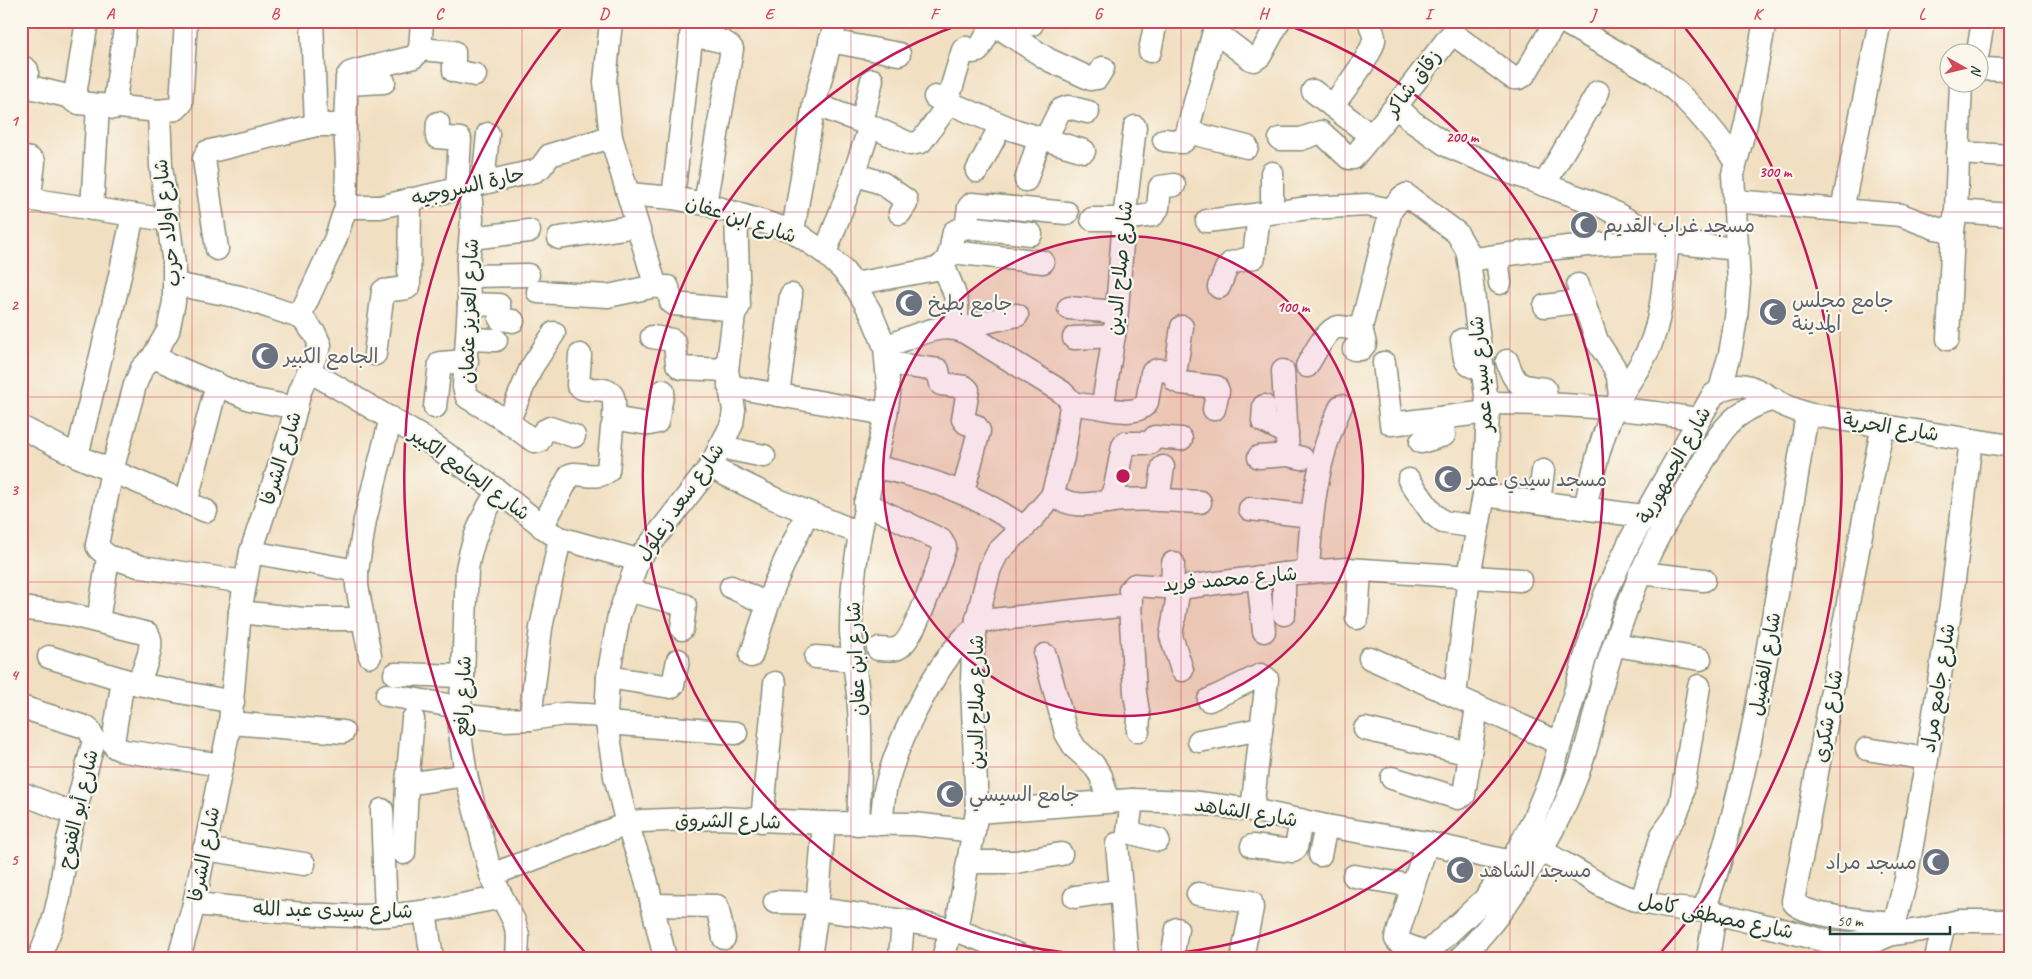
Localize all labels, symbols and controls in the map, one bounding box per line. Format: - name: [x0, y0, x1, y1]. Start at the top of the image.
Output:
- text: A: [106, 4, 116, 24]
- text: B: [271, 4, 281, 24]
- text: C: [435, 4, 445, 24]
- text: D: [599, 4, 610, 24]
- text: E: [765, 4, 776, 24]
- text: F: [930, 4, 941, 24]
- text: G: [1094, 4, 1104, 24]
- text: H: [1258, 4, 1270, 24]
- text: I: [1425, 4, 1435, 24]
- text: J: [1589, 4, 1598, 24]
- text: K: [1753, 4, 1765, 24]
- text: L: [1919, 4, 1927, 24]
- north arrow: [1940, 42, 1990, 92]
- street label: زقاق شاكر: [1379, 45, 1446, 123]
- text: N: [1967, 64, 1985, 78]
- text: 1: [10, 111, 19, 131]
- text: 200 m: [1446, 128, 1480, 147]
- street label: شارع اولاد حرب: [148, 158, 187, 288]
- street label: حارة السروجيه: [409, 161, 527, 211]
- text: 300 m: [1759, 163, 1793, 182]
- street label: شارع ابن عفان: [682, 189, 800, 250]
- street label: شارع صلاح الدين: [1102, 200, 1139, 337]
- mosque icon: مسجد غراب القديم: [1569, 210, 1599, 240]
- place label: مسجد غراب القديم: [1603, 213, 1755, 241]
- street label: شارع العزيز عثمان: [454, 238, 485, 384]
- mosque icon: جامع بطيخ: [894, 288, 924, 318]
- place label: جامع مجلس المدينة: [1792, 288, 1894, 336]
- place label: جامع بطيخ: [928, 291, 1013, 318]
- text: 2: [10, 295, 19, 315]
- mosque icon: جامع مجلس المدينة: [1758, 297, 1788, 327]
- text: 100 m: [1277, 298, 1311, 317]
- street label: شارع سيد عمر: [1463, 315, 1500, 435]
- mosque icon: الجامع الكبير: [250, 341, 280, 371]
- place label: الجامع الكبير: [282, 344, 378, 371]
- street label: شارع الجمهورية: [1631, 402, 1717, 529]
- street label: شارع الحرية: [1841, 407, 1941, 448]
- street label: شارع الشرفا: [255, 408, 308, 508]
- street label: شارع الجامع الكبير: [402, 421, 535, 528]
- street label: شارع سعد زعلول: [630, 438, 731, 566]
- mosque icon: مسجد سيدي عمر: [1433, 464, 1463, 494]
- centre of rings: [1114, 467, 1132, 485]
- place label: مسجد سيدي عمر: [1465, 467, 1607, 494]
- text: 3: [10, 480, 19, 500]
- street label: شارع محمد فريد: [1162, 561, 1298, 598]
- street label: شارع ابن عفان: [841, 601, 872, 717]
- street label: شارع الفضيل: [1744, 610, 1787, 718]
- street label: شارع جامع مراد: [1915, 621, 1963, 755]
- street label: شارع صلاح الدين: [964, 634, 990, 770]
- street label: شارع رافع: [449, 655, 479, 737]
- text: 4: [10, 665, 19, 685]
- street label: شارع شكرى: [1808, 667, 1849, 765]
- street label: شارع أبو الفتوح: [52, 747, 105, 871]
- mosque icon: جامع السيسي: [935, 779, 965, 809]
- place label: جامع السيسي: [969, 782, 1080, 812]
- street label: شارع الشاهد: [1192, 792, 1299, 833]
- street label: شارع الشرفا: [183, 804, 226, 904]
- street label: شارع الشروق: [675, 808, 781, 835]
- mosque icon: مسجد مراد: [1921, 847, 1951, 877]
- text: 5: [11, 850, 20, 870]
- place label: مسجد مراد: [1826, 850, 1917, 875]
- mosque icon: مسجد الشاهد: [1445, 855, 1475, 885]
- place label: مسجد الشاهد: [1479, 858, 1591, 883]
- street label: شارع مصطفى كامل: [1636, 887, 1796, 946]
- street label: شارع سيدى عبد الله: [253, 896, 413, 925]
- scale bar: [1830, 904, 1950, 936]
- text: 50 m: [1837, 912, 1864, 931]

